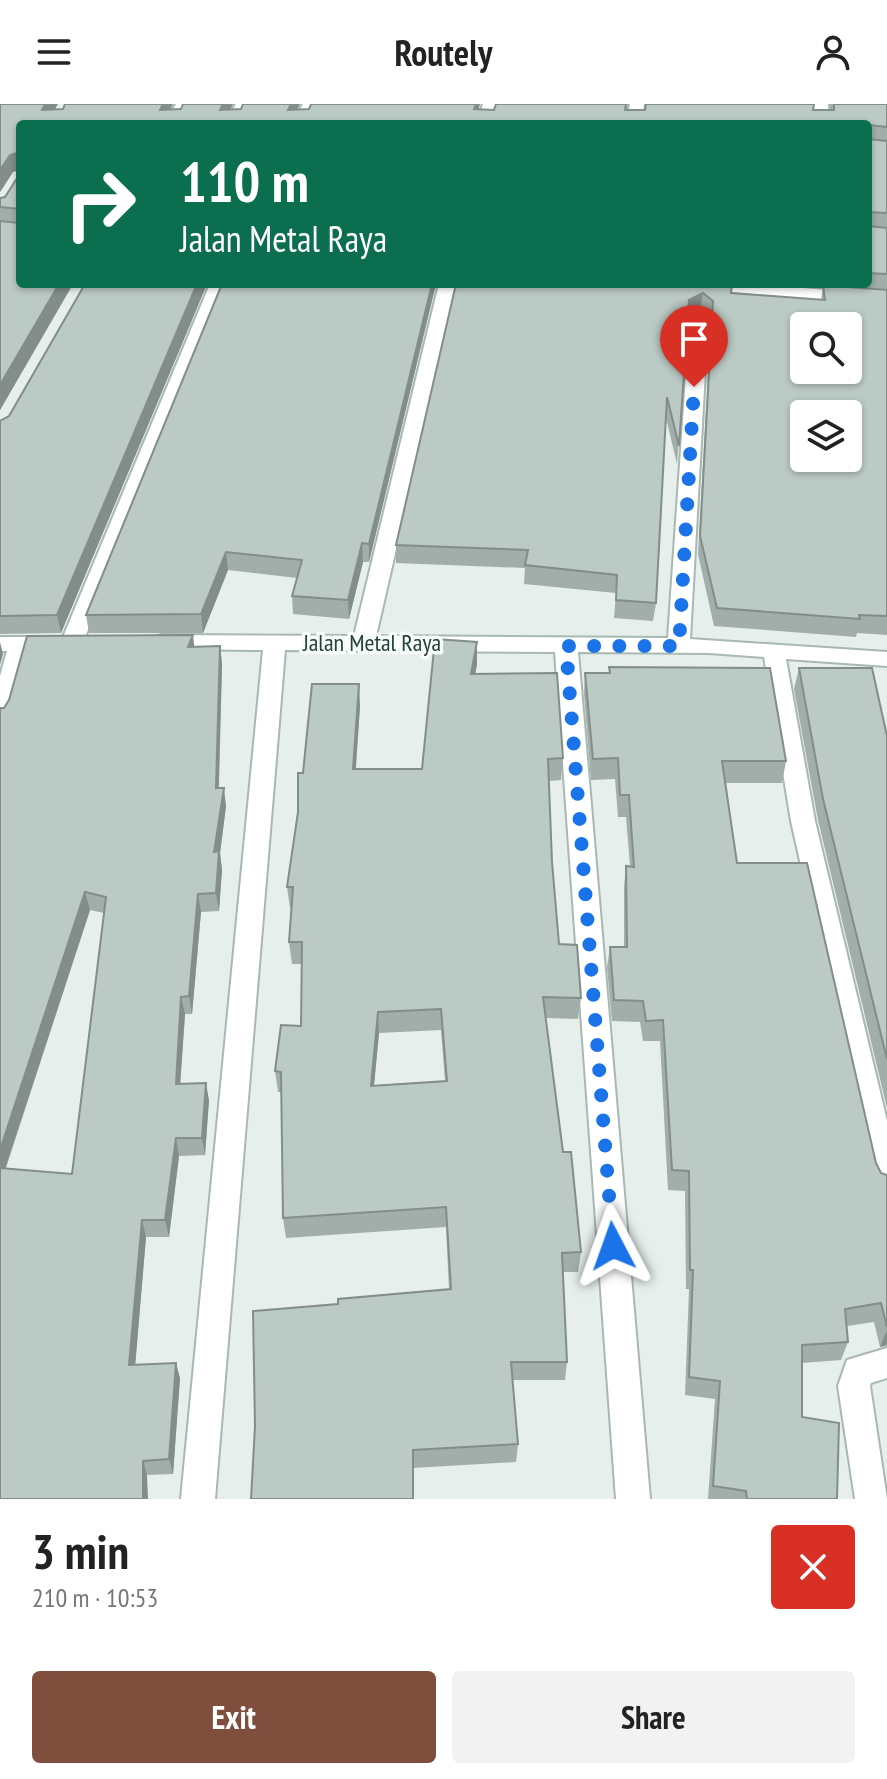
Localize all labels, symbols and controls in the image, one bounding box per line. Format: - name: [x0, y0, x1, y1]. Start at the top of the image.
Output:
- text: Routely: [395, 29, 492, 76]
- icon: menu: [32, 30, 76, 74]
- icon: person: [811, 30, 855, 74]
- text: 110 m: [180, 145, 309, 217]
- icon: right: [48, 152, 152, 256]
- text: Jalan Metal Raya: [180, 215, 387, 262]
- pin: [660, 305, 728, 387]
- map controls: [790, 312, 862, 472]
- button: search: [790, 312, 862, 384]
- icon: arrive: [672, 317, 716, 361]
- button: layers: [790, 400, 862, 472]
- street label: Jalan Metal Raya: [302, 627, 441, 658]
- position arrow: [571, 1204, 655, 1288]
- text: 3 min: [32, 1520, 129, 1582]
- button: close: [771, 1525, 855, 1609]
- text: 210 m · 10:53: [32, 1581, 158, 1614]
- button: Exit: [32, 1671, 436, 1763]
- button: Share: [452, 1671, 855, 1763]

